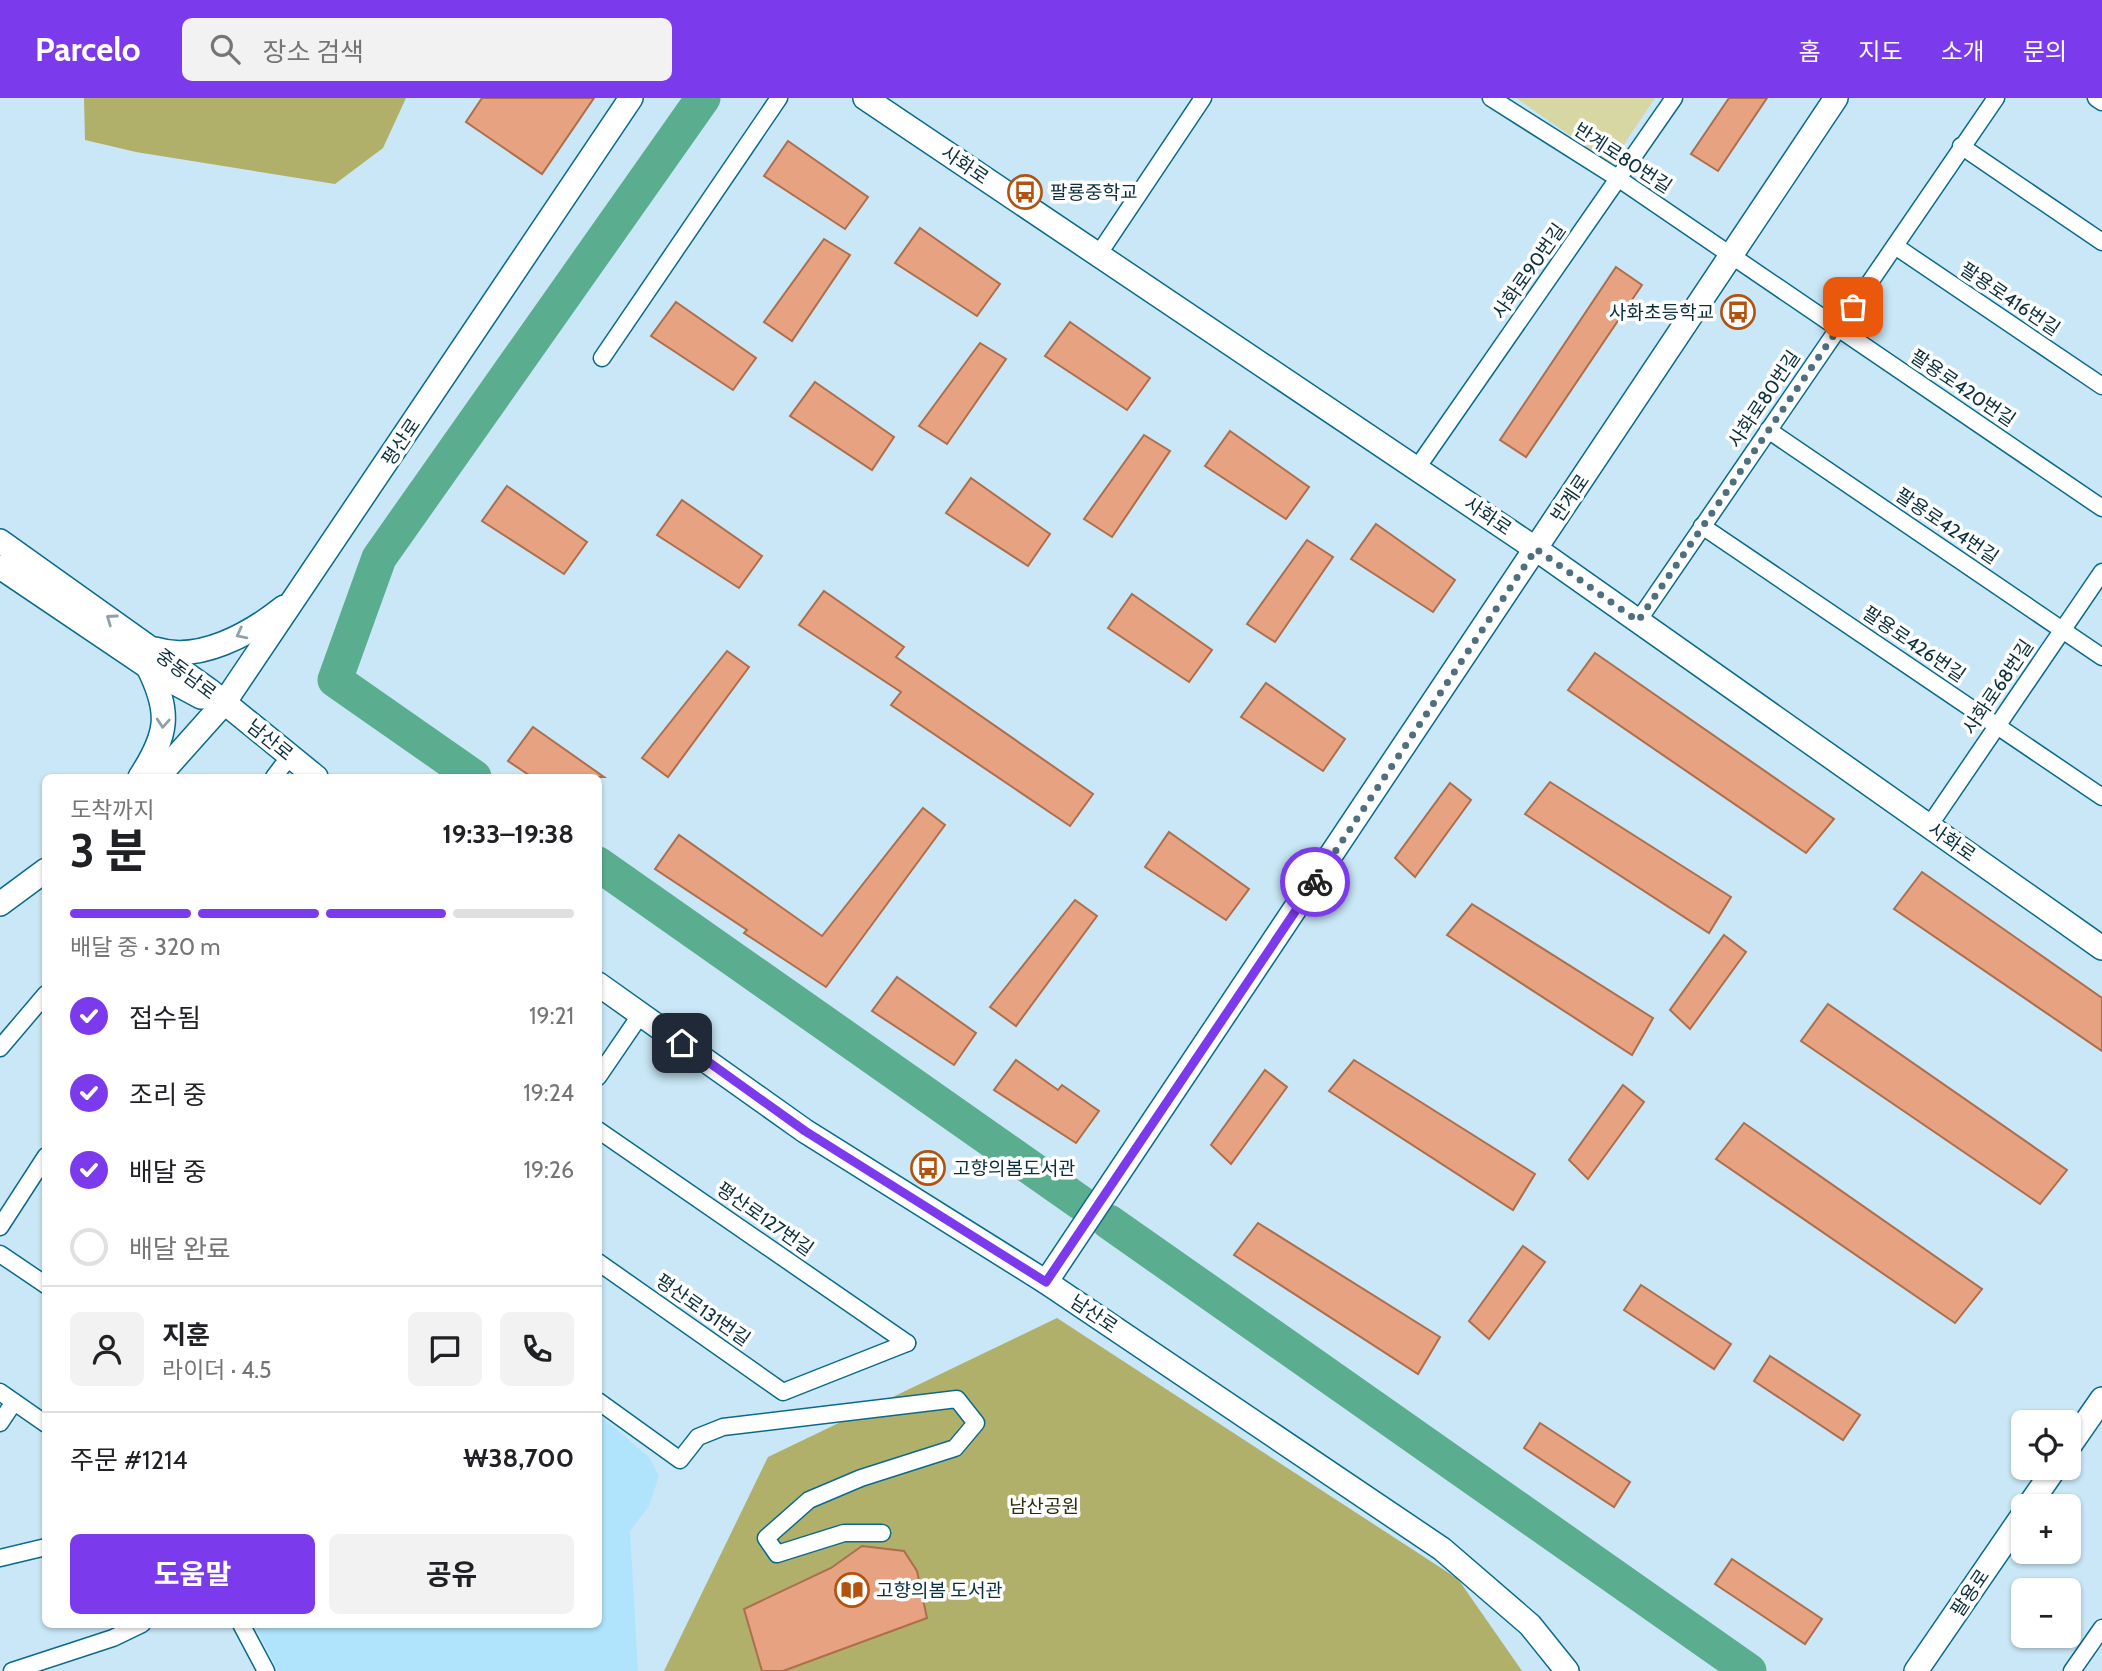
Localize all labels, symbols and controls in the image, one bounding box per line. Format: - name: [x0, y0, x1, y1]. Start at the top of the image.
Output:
- search box: [182, 18, 672, 81]
- text: Parcelo: [35, 29, 140, 69]
- icon: search: [206, 30, 244, 68]
- text: 장소 검색: [262, 36, 364, 68]
- text: 홈: [1798, 37, 1820, 66]
- text: 지도: [1858, 37, 1903, 66]
- text: 소개: [1941, 37, 1985, 66]
- text: 문의: [2023, 37, 2067, 66]
- street label: 반계로80번길: [1570, 118, 1676, 198]
- street label: 사화로: [937, 141, 993, 189]
- bus stop icon: 팔룡중학교: [1006, 173, 1044, 211]
- place label: 팔룡중학교: [1050, 181, 1137, 204]
- street label: 사화로90번길: [1488, 219, 1570, 323]
- street label: 팔용로416번길: [1956, 257, 2064, 341]
- pin: [1823, 277, 1883, 337]
- icon: bag: [1834, 288, 1872, 326]
- bus stop icon: 사화초등학교: [1719, 293, 1757, 331]
- place label: 사화초등학교: [1609, 301, 1714, 324]
- street label: 팔용로420번길: [1906, 344, 2020, 432]
- street label: 사화로80번길: [1723, 346, 1805, 452]
- street label: 평산로: [377, 414, 425, 470]
- street label: 반계로: [1546, 470, 1594, 526]
- street label: 팔용로424번길: [1891, 483, 2003, 569]
- street label: 사화로: [1460, 492, 1516, 540]
- street label: 팔용로426번길: [1858, 601, 1970, 687]
- one-way arrow: [106, 615, 119, 627]
- one-way arrow: [236, 625, 248, 639]
- street label: 사화로68번길: [1958, 635, 2038, 739]
- street label: 중동남로: [151, 644, 221, 704]
- street label: 남산로: [242, 715, 298, 765]
- one-way arrow: [156, 718, 171, 729]
- text: 도착까지: [70, 796, 155, 824]
- text: 19:33–19:38: [442, 818, 574, 850]
- street label: 사화로: [1924, 818, 1980, 866]
- text: 3 분: [70, 823, 147, 879]
- courier: [1280, 847, 1350, 917]
- icon: bike: [1296, 863, 1334, 901]
- text: 배달 중 · 320 m: [70, 933, 220, 961]
- icon: check: [70, 997, 108, 1035]
- text: 접수됨: [129, 1002, 201, 1034]
- text: 19:21: [529, 1002, 574, 1030]
- pin: [652, 1013, 712, 1073]
- icon: home: [663, 1024, 701, 1062]
- icon: check: [70, 1074, 108, 1112]
- text: 조리 중: [129, 1079, 207, 1111]
- text: 19:24: [523, 1079, 574, 1107]
- bus stop icon: 고향의봄도서관: [909, 1149, 947, 1187]
- icon: check: [70, 1151, 108, 1189]
- text: 배달 중: [129, 1156, 207, 1188]
- text: 19:26: [524, 1156, 574, 1184]
- place label: 고향의봄도서관: [953, 1157, 1075, 1180]
- street label: 평산로127번길: [712, 1177, 818, 1261]
- text: 배달 완료: [129, 1233, 231, 1265]
- street label: 평산로131번길: [651, 1269, 755, 1351]
- street label: 남산로: [1066, 1290, 1122, 1338]
- button: person: [70, 1312, 144, 1386]
- button: chat: [408, 1312, 482, 1386]
- button: phone: [500, 1312, 574, 1386]
- text: 지훈: [162, 1319, 210, 1351]
- text: 라이더 · 4.5: [162, 1356, 271, 1384]
- map controls: [2011, 1410, 2081, 1648]
- button: locate: [2011, 1410, 2081, 1480]
- text: ₩38,700: [463, 1442, 574, 1474]
- text: 주문 #1214: [70, 1444, 188, 1476]
- button: +: [2011, 1494, 2081, 1564]
- park label: 남산공원: [1009, 1495, 1079, 1518]
- button: 도움말: [70, 1534, 315, 1614]
- button: 공유: [329, 1534, 574, 1614]
- street label: 팔용로: [1946, 1565, 1994, 1621]
- library icon: 고향의봄 도서관: [833, 1571, 871, 1609]
- button: −: [2011, 1578, 2081, 1648]
- place label: 고향의봄 도서관: [876, 1579, 1003, 1602]

